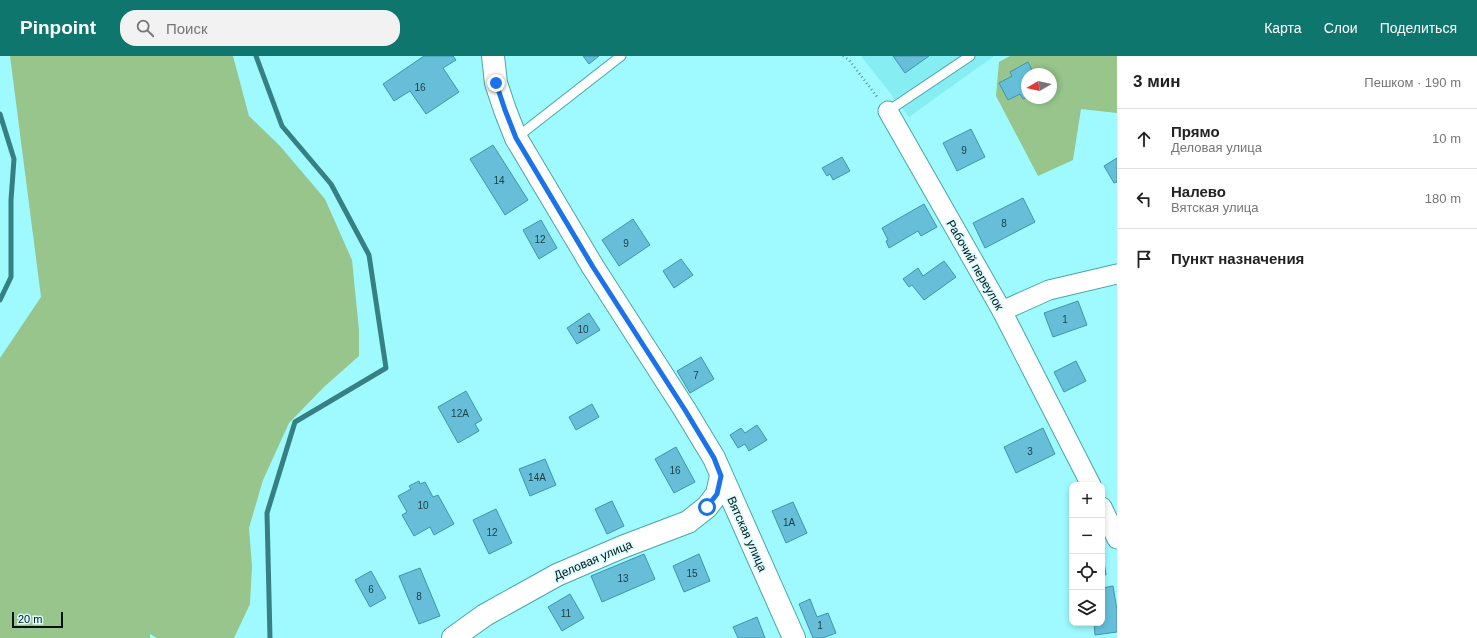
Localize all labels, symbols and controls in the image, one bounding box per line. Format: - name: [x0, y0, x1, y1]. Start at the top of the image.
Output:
- search box: [120, 10, 400, 46]
- text: Pinpoint: [20, 17, 96, 38]
- icon: search: [134, 17, 156, 39]
- text: Поиск: [166, 20, 208, 37]
- text: Карта: [1264, 20, 1302, 36]
- text: Слои: [1324, 20, 1358, 36]
- text: Поделиться: [1380, 20, 1457, 36]
- north arrow: [1021, 68, 1057, 104]
- text: 3 мин: [1133, 72, 1180, 91]
- route end: [487, 74, 505, 92]
- text: Пешком · 190 m: [1364, 75, 1461, 90]
- house number: 16: [414, 82, 426, 93]
- text: Прямо: [1171, 123, 1220, 140]
- icon: ahead: [1133, 128, 1155, 150]
- text: 10 m: [1432, 131, 1461, 146]
- text: Деловая улица: [1171, 140, 1262, 155]
- house number: 9: [961, 145, 967, 156]
- house number: 14: [493, 175, 505, 186]
- text: Налево: [1171, 183, 1226, 200]
- icon: left: [1133, 188, 1155, 210]
- text: 180 m: [1425, 191, 1461, 206]
- text: Вятская улица: [1171, 200, 1258, 215]
- street label: Рабочий переулок: [944, 217, 1007, 313]
- house number: 8: [1001, 218, 1007, 229]
- house number: 12: [534, 234, 546, 245]
- house number: 9: [623, 238, 629, 249]
- icon: arrive: [1133, 248, 1155, 270]
- text: Пункт назначения: [1171, 250, 1304, 267]
- house number: 1: [1062, 314, 1068, 325]
- house number: 10: [577, 324, 589, 335]
- house number: 7: [693, 370, 699, 381]
- house number: 12А: [451, 408, 469, 419]
- house number: 3: [1027, 446, 1033, 457]
- house number: 16: [669, 465, 681, 476]
- house number: 14А: [528, 472, 546, 483]
- map controls: [1069, 482, 1105, 626]
- button: +: [1069, 482, 1105, 518]
- street label: Вятская улица: [724, 494, 770, 574]
- route start: [698, 498, 716, 516]
- house number: 10: [417, 500, 429, 511]
- house number: 1А: [783, 517, 795, 528]
- button: −: [1069, 518, 1105, 554]
- house number: 12: [486, 527, 498, 538]
- street label: Деловая улица: [552, 537, 635, 583]
- button: locate: [1069, 554, 1105, 590]
- house number: 15: [686, 568, 698, 579]
- house number: 13: [617, 573, 629, 584]
- house number: 6: [368, 584, 374, 595]
- button: layers: [1069, 590, 1105, 626]
- house number: 8: [416, 591, 422, 602]
- house number: 11: [561, 608, 572, 619]
- scale bar: [12, 610, 63, 629]
- text: 20 m: [18, 613, 42, 625]
- house number: 1: [817, 620, 823, 631]

